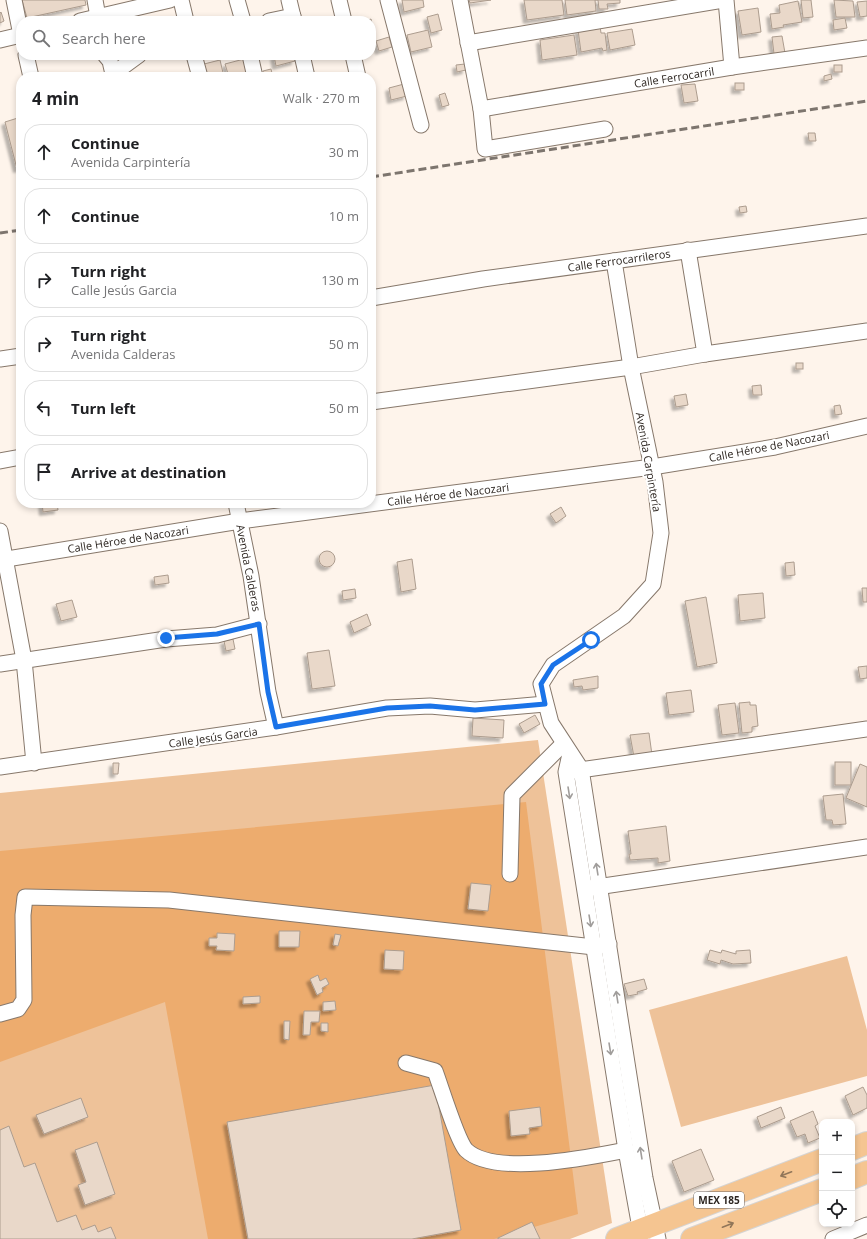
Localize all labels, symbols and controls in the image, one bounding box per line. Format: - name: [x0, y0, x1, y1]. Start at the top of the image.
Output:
- search box: [16, 16, 376, 60]
- icon: search: [30, 27, 52, 49]
- text: Search here: [62, 28, 146, 48]
- street label: Calle Ferrocarril: [633, 63, 715, 91]
- text: 4 min: [32, 87, 79, 110]
- text: Walk · 270 m: [283, 89, 360, 107]
- text: Continue: [71, 133, 139, 153]
- icon: ahead: [33, 141, 55, 163]
- text: 30 m: [329, 143, 359, 161]
- text: Avenida Carpintería: [71, 153, 191, 171]
- icon: ahead: [33, 205, 55, 227]
- text: Continue: [71, 206, 139, 226]
- text: 10 m: [329, 207, 359, 225]
- street label: Calle Ferrocarrileros: [567, 245, 671, 275]
- text: Turn right: [71, 261, 146, 281]
- icon: right: [33, 269, 55, 291]
- text: 130 m: [321, 271, 359, 289]
- text: Calle Jesús Garcia: [71, 281, 177, 299]
- text: Turn right: [71, 325, 146, 345]
- icon: right: [33, 333, 55, 355]
- text: 50 m: [329, 335, 359, 353]
- text: Avenida Calderas: [71, 345, 176, 363]
- icon: left: [33, 397, 55, 419]
- text: Turn left: [71, 398, 136, 418]
- text: 50 m: [329, 399, 359, 417]
- street label: Avenida Carpintería: [633, 411, 665, 513]
- street label: Calle Héroe de Nacozari: [707, 427, 831, 465]
- icon: arrive: [33, 461, 55, 483]
- text: Arrive at destination: [71, 462, 226, 482]
- street label: Calle Héroe de Nacozari: [386, 479, 510, 509]
- street label: Calle Héroe de Nacozari: [66, 522, 190, 556]
- street label: Avenida Calderas: [233, 523, 265, 613]
- route end: [157, 629, 175, 647]
- route start: [582, 631, 600, 649]
- street label: Calle Jesús Garcia: [168, 723, 258, 751]
- one-way arrow: [565, 786, 573, 799]
- one-way arrow: [593, 862, 601, 875]
- one-way arrow: [586, 914, 594, 927]
- one-way arrow: [613, 991, 621, 1004]
- one-way arrow: [606, 1042, 614, 1055]
- map controls: [819, 1119, 855, 1227]
- button: +: [819, 1119, 855, 1155]
- one-way arrow: [637, 1147, 645, 1160]
- button: −: [819, 1155, 855, 1191]
- one-way arrow: [780, 1171, 792, 1179]
- button: locate: [819, 1191, 855, 1227]
- road number: MEX 185: [694, 1192, 744, 1208]
- one-way arrow: [722, 1221, 734, 1229]

